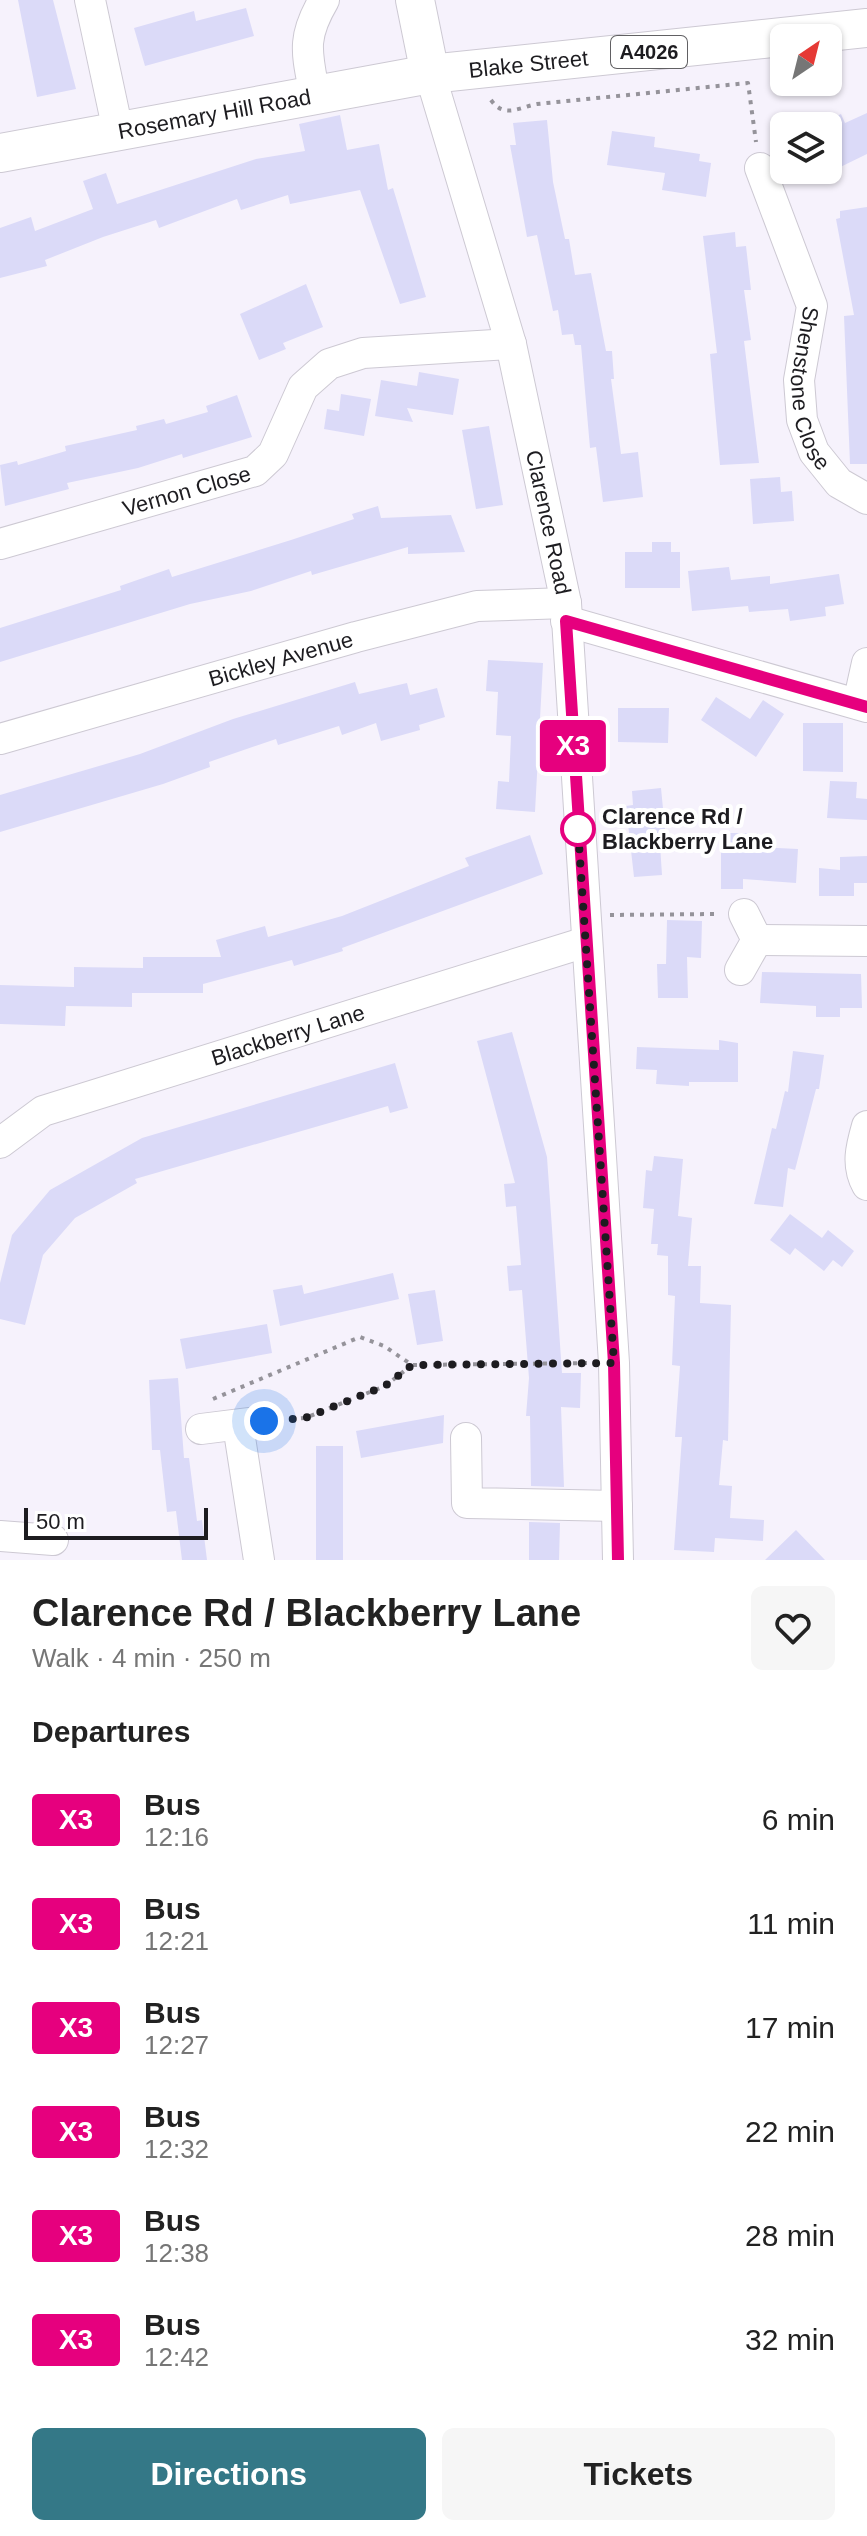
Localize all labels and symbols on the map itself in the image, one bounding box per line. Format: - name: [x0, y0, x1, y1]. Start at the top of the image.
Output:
- north arrow: [770, 24, 842, 96]
- road number: A4026: [611, 36, 687, 68]
- street label: Blake Street: [467, 45, 589, 82]
- street label: Rosemary Hill Road: [116, 84, 313, 144]
- street label: Shenstone Close: [786, 304, 836, 475]
- street label: Clarence Road: [521, 448, 576, 597]
- street label: Vernon Close: [120, 460, 253, 521]
- street label: Bickley Avenue: [206, 626, 356, 691]
- line badge: X3: [537, 720, 609, 772]
- place label: Clarence Rd / Blackberry Lane: [602, 804, 773, 854]
- marker: Clarence Rd / Blackberry Lane: [561, 812, 595, 846]
- street label: Blackberry Lane: [208, 999, 367, 1070]
- your location: [244, 1401, 284, 1441]
- scale bar: [24, 1504, 208, 1540]

